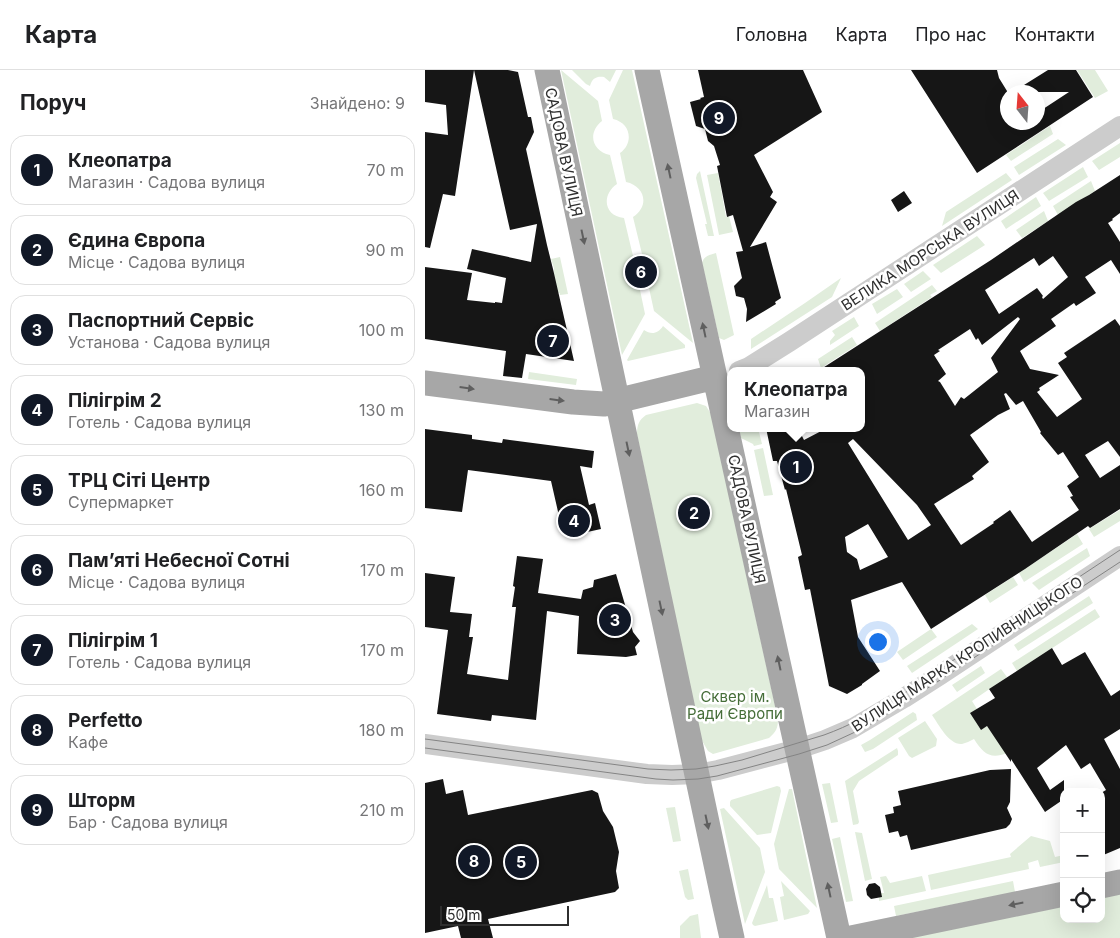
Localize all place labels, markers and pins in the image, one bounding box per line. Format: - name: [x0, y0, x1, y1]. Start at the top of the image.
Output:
- pin: 9: [703, 99, 735, 137]
- pin: 6: [625, 253, 657, 291]
- pin: 7: [537, 322, 569, 360]
- pin: 1: [780, 448, 812, 486]
- pin: 2: [678, 494, 710, 532]
- pin: 4: [558, 502, 590, 540]
- pin: 3: [599, 601, 631, 639]
- pin: 8: [458, 842, 490, 880]
- pin: 5: [505, 843, 537, 881]

